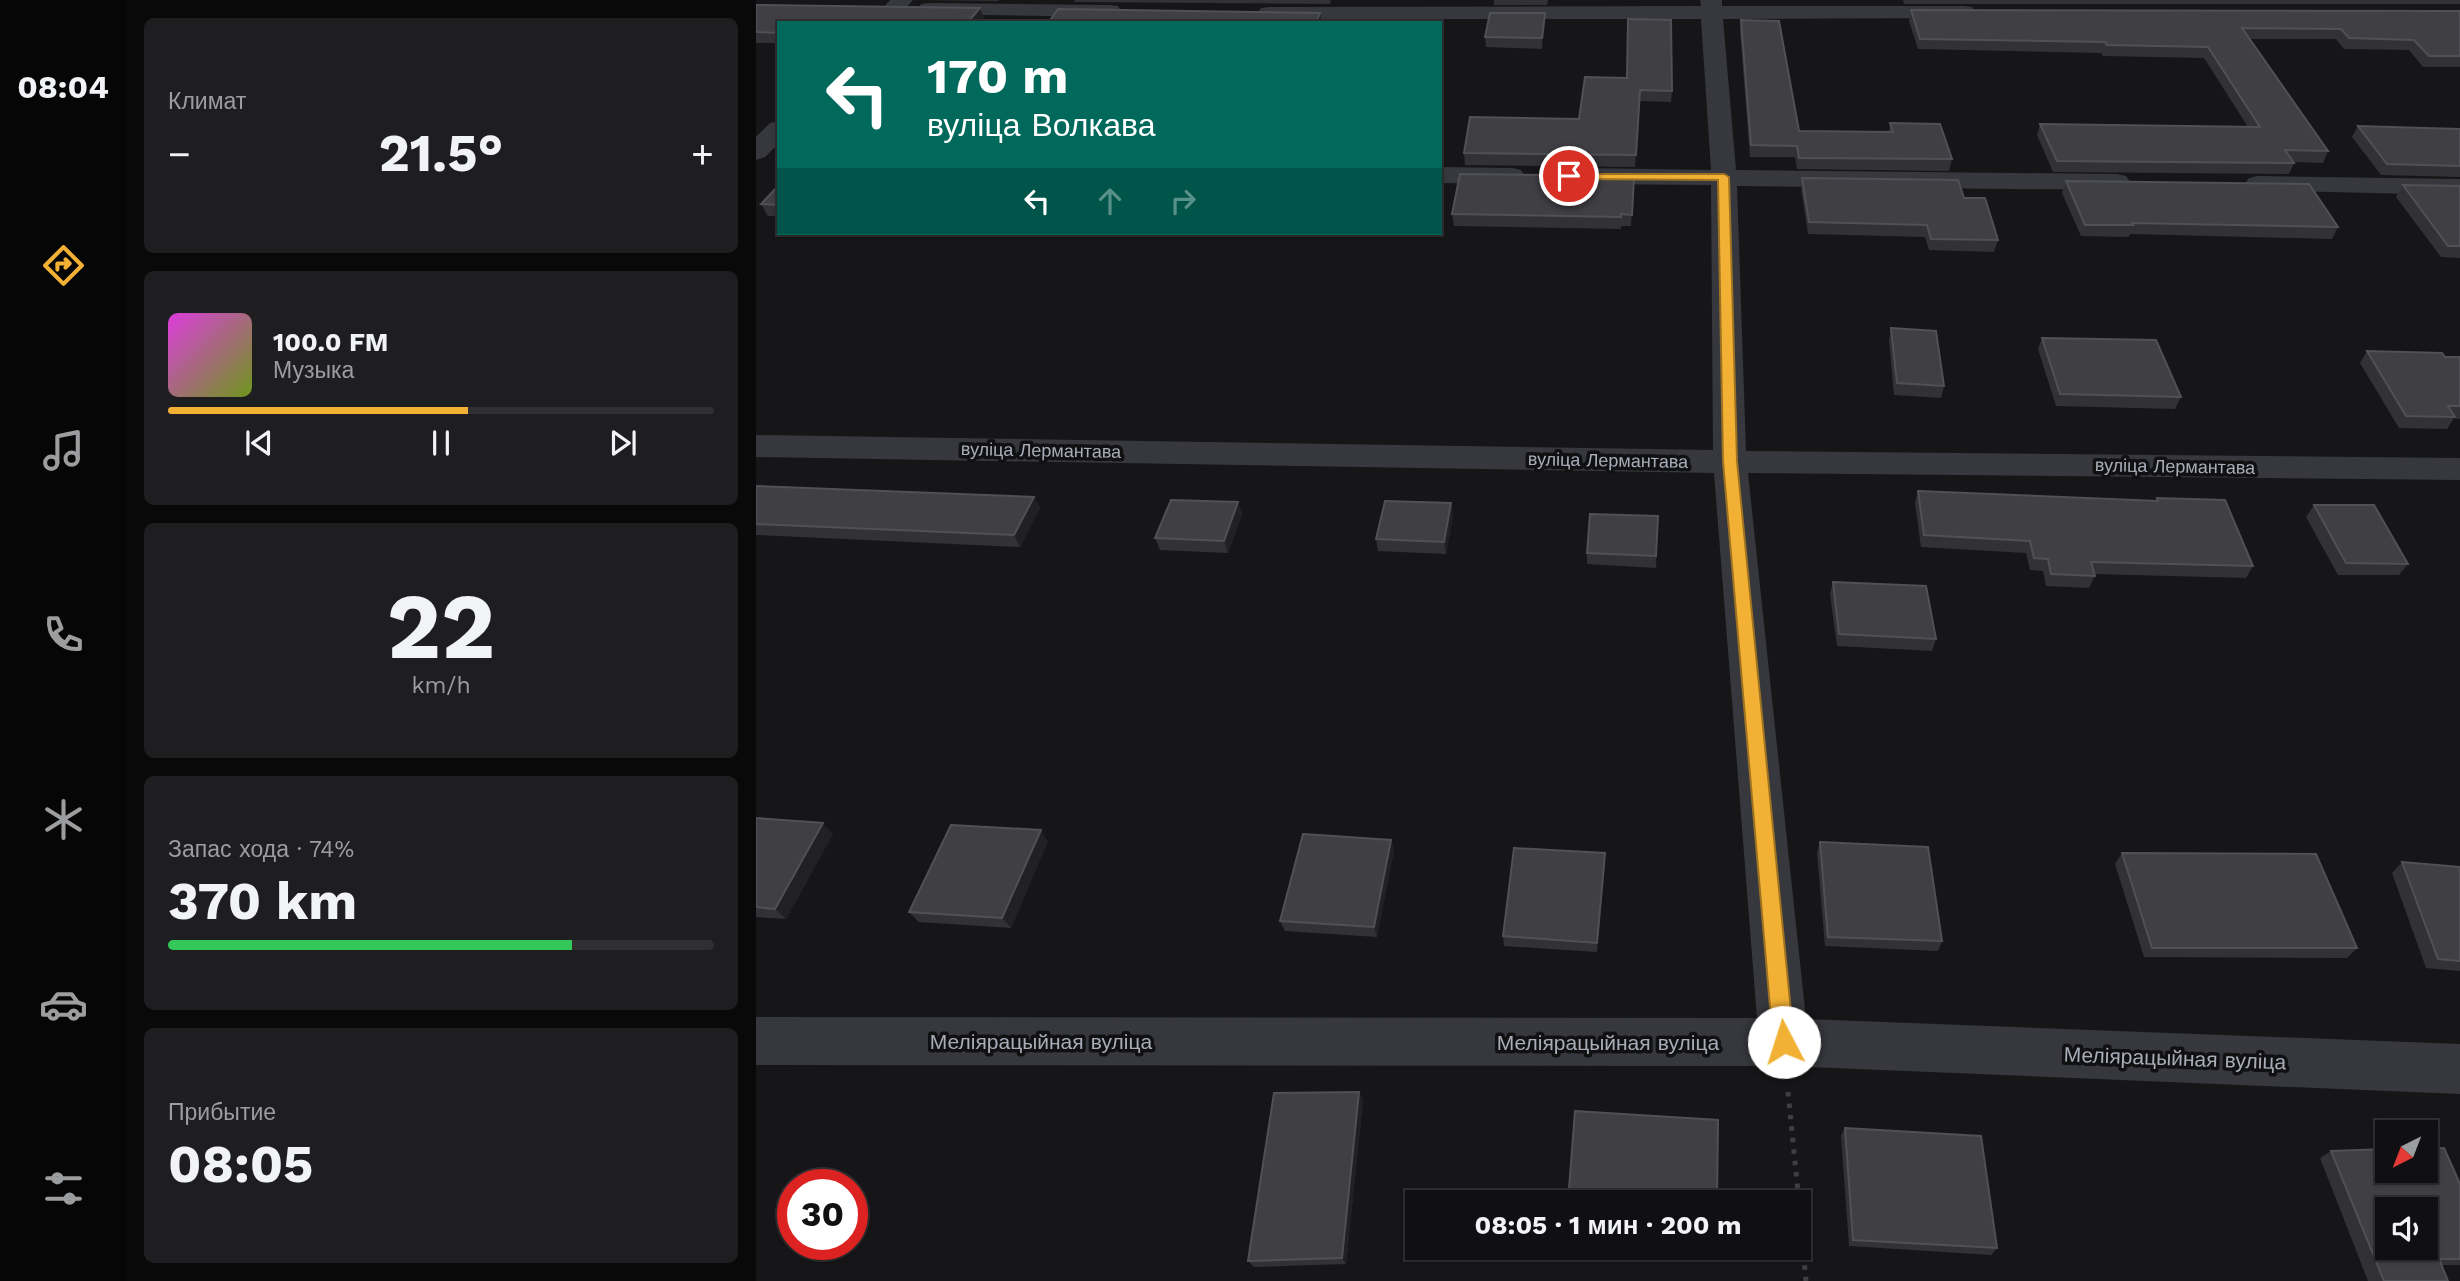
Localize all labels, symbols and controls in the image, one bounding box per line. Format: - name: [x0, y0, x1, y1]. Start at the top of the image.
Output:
- text: 170 m: [927, 47, 1068, 105]
- icon: left: [812, 49, 903, 140]
- text: 08:04: [17, 68, 109, 106]
- text: Климат: [168, 88, 246, 115]
- text: вуліца Волкава: [927, 106, 1155, 144]
- text: 21.5°: [379, 123, 503, 184]
- text: −: [168, 132, 191, 176]
- text: +: [691, 132, 714, 176]
- pin: [1539, 146, 1599, 206]
- icon: arrive: [1550, 157, 1588, 195]
- icon: left: [1018, 182, 1056, 220]
- icon: ahead: [1091, 182, 1129, 220]
- icon: right: [1164, 182, 1202, 220]
- icon: directions: [39, 241, 88, 290]
- text: 100.0 FM: [273, 327, 389, 357]
- text: Музыка: [273, 357, 354, 384]
- icon: previous: [240, 424, 278, 462]
- icon: pause: [422, 424, 460, 462]
- icon: next: [604, 424, 642, 462]
- icon: music: [39, 426, 88, 475]
- street label: вуліца Лермантава: [961, 438, 1122, 462]
- street label: вуліца Лермантава: [1528, 448, 1689, 472]
- street label: вуліца Лермантава: [2095, 454, 2256, 478]
- text: 22: [387, 573, 495, 680]
- icon: phone: [39, 610, 88, 659]
- text: km/h: [411, 672, 471, 699]
- icon: climate: [39, 795, 88, 844]
- text: Запас хода · 74%: [168, 836, 354, 863]
- text: 370 km: [168, 871, 357, 932]
- icon: car: [39, 980, 88, 1029]
- position arrow: [1747, 1005, 1821, 1079]
- street label: Меліярацыйная вуліца: [930, 1029, 1153, 1054]
- street label: Меліярацыйная вуліца: [1497, 1030, 1720, 1055]
- street label: Меліярацыйная вуліца: [2063, 1042, 2287, 1074]
- text: Прибытие: [168, 1099, 276, 1126]
- north arrow: [2375, 1120, 2438, 1183]
- map controls: [2375, 1120, 2438, 1260]
- text: 08:05: [168, 1134, 313, 1195]
- icon: filters: [39, 1164, 88, 1213]
- speed limit sign: 30: [777, 1169, 868, 1260]
- button: sound: [2375, 1197, 2438, 1260]
- text: 08:05 · 1 мин · 200 m: [1475, 1210, 1741, 1240]

